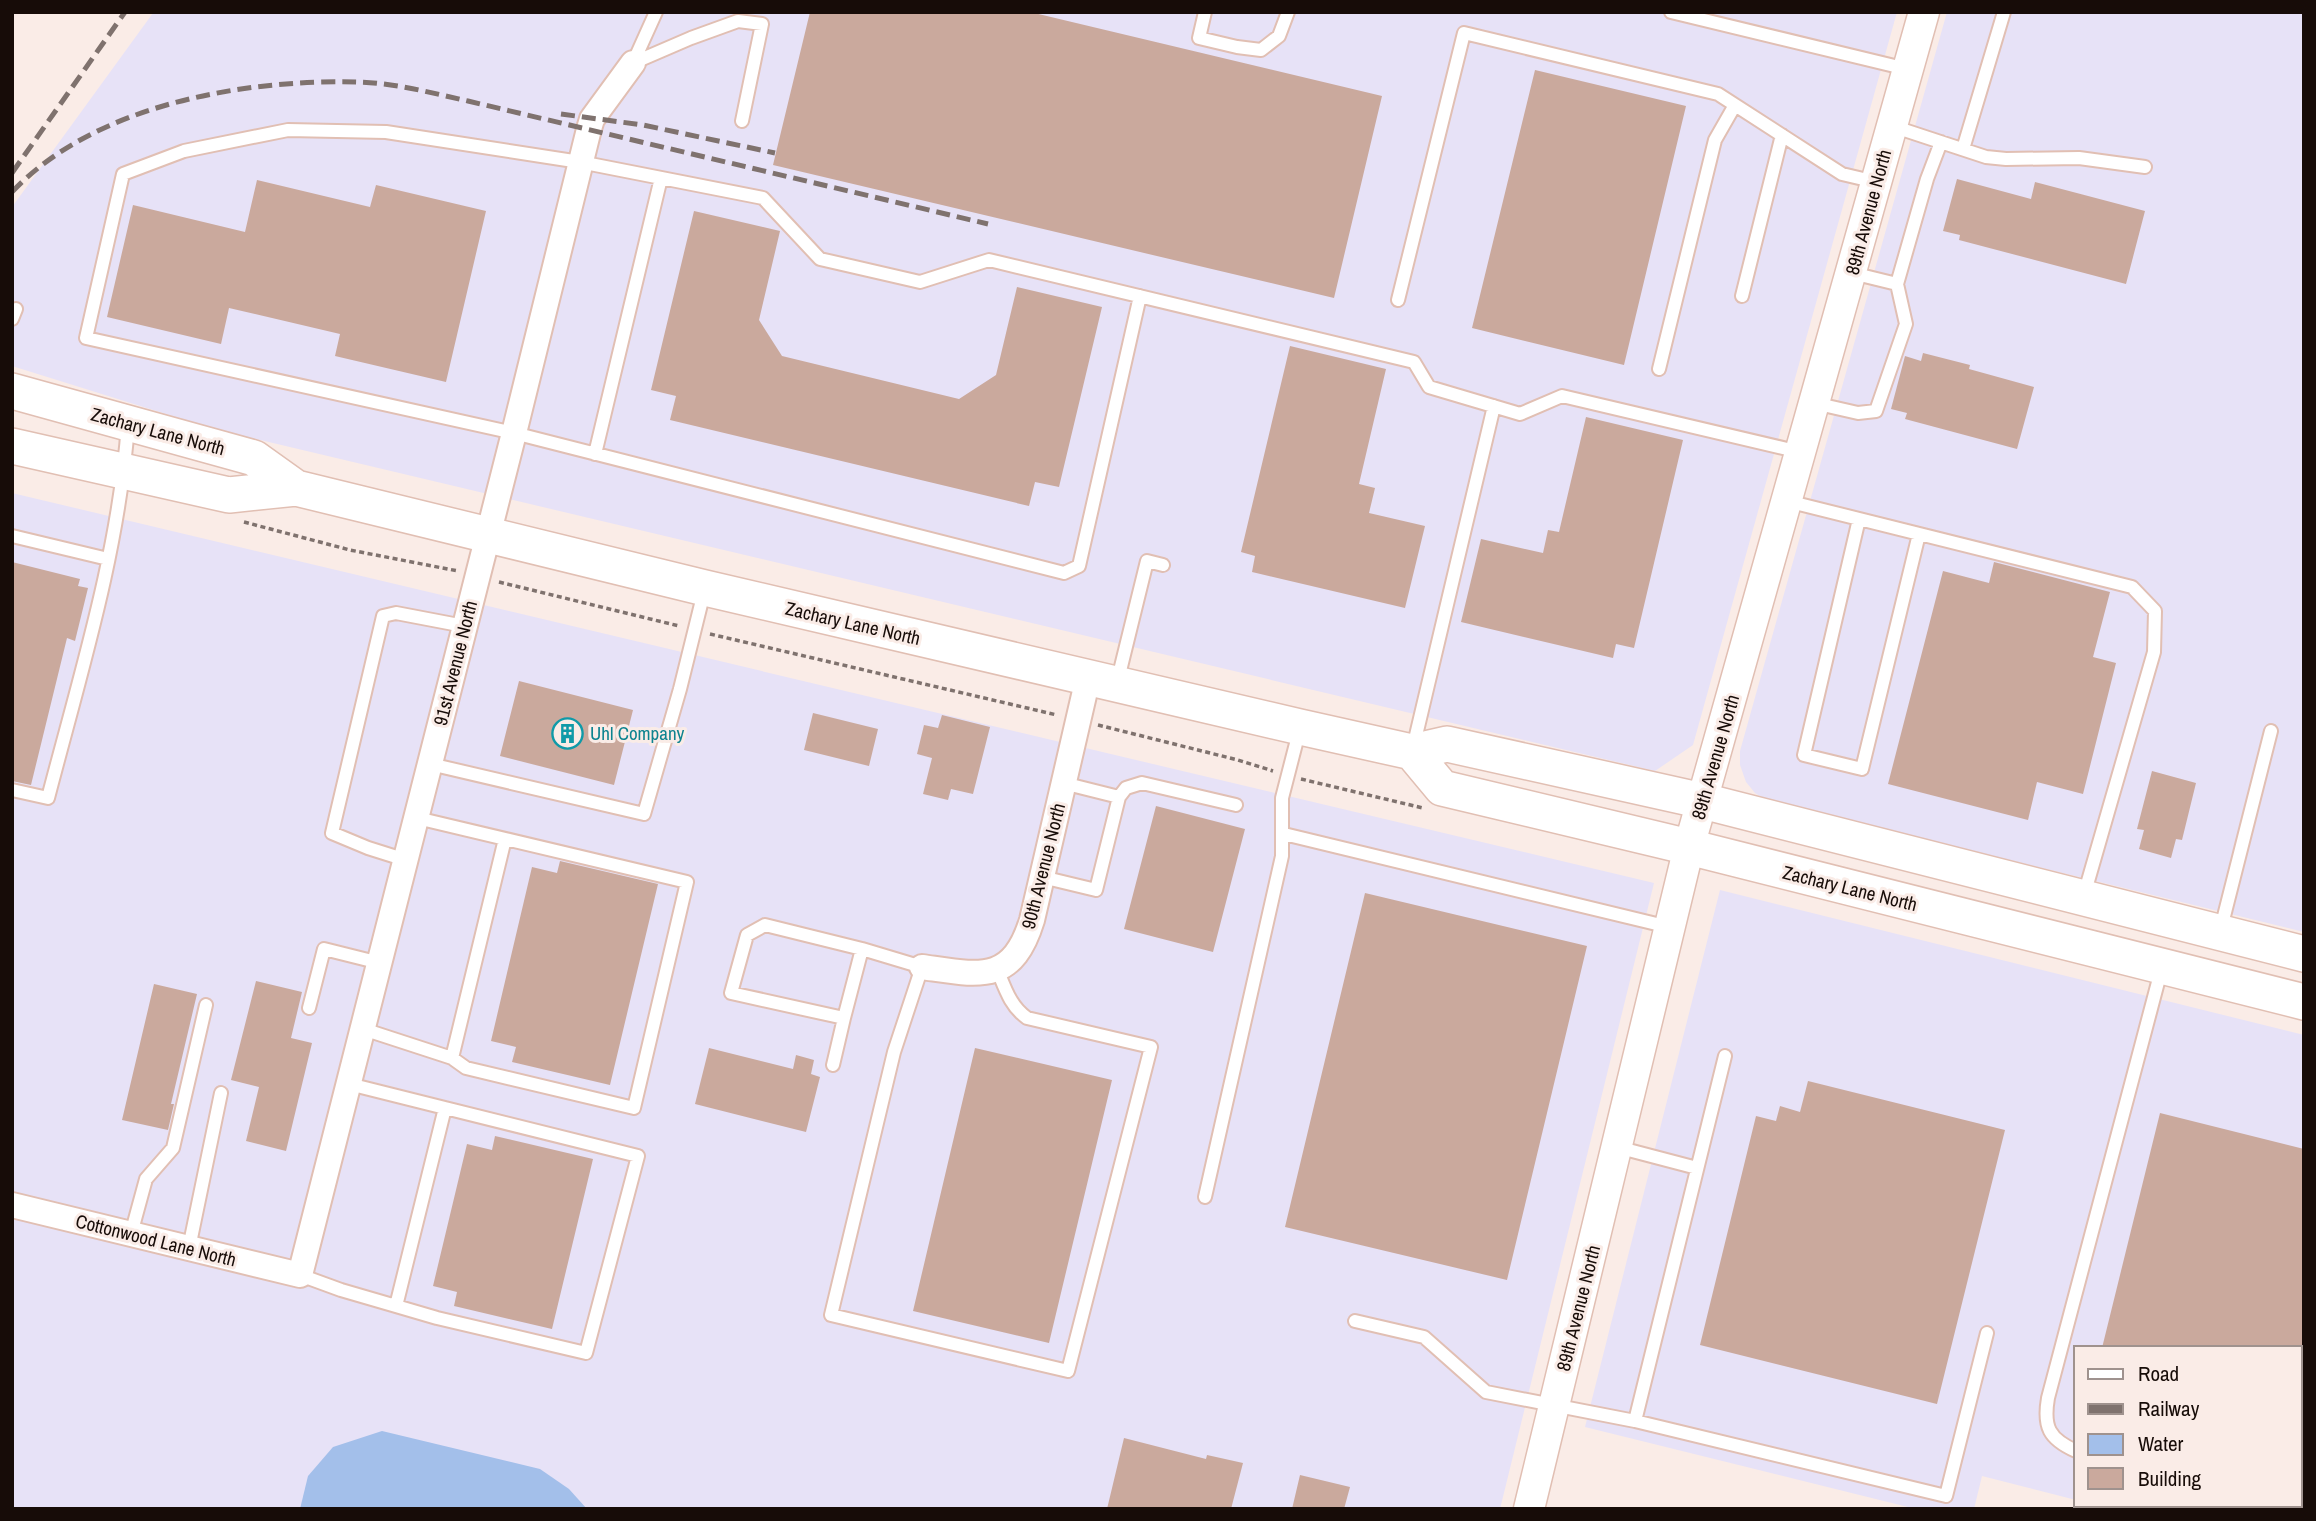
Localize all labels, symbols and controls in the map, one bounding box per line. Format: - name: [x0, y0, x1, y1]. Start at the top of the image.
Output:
- street label: 89th Avenue North: [1839, 146, 1897, 278]
- street label: Zachary Lane North: [88, 401, 228, 461]
- street label: Zachary Lane North: [783, 595, 923, 651]
- street label: 91st Avenue North: [427, 598, 483, 728]
- street label: 89th Avenue North: [1685, 692, 1745, 822]
- building icon: Uhl Company: [550, 716, 584, 750]
- place label: Uhl Company: [590, 720, 685, 746]
- street label: 90th Avenue North: [1015, 800, 1071, 932]
- street label: Zachary Lane North: [1780, 859, 1920, 917]
- street label: Cottonwood Lane North: [73, 1207, 239, 1273]
- street label: 89th Avenue North: [1550, 1242, 1606, 1374]
- legend: [2074, 1346, 2302, 1507]
- text: Road: [2138, 1359, 2179, 1388]
- text: Railway: [2138, 1394, 2200, 1423]
- text: Water: [2138, 1429, 2184, 1458]
- text: Building: [2138, 1464, 2202, 1493]

